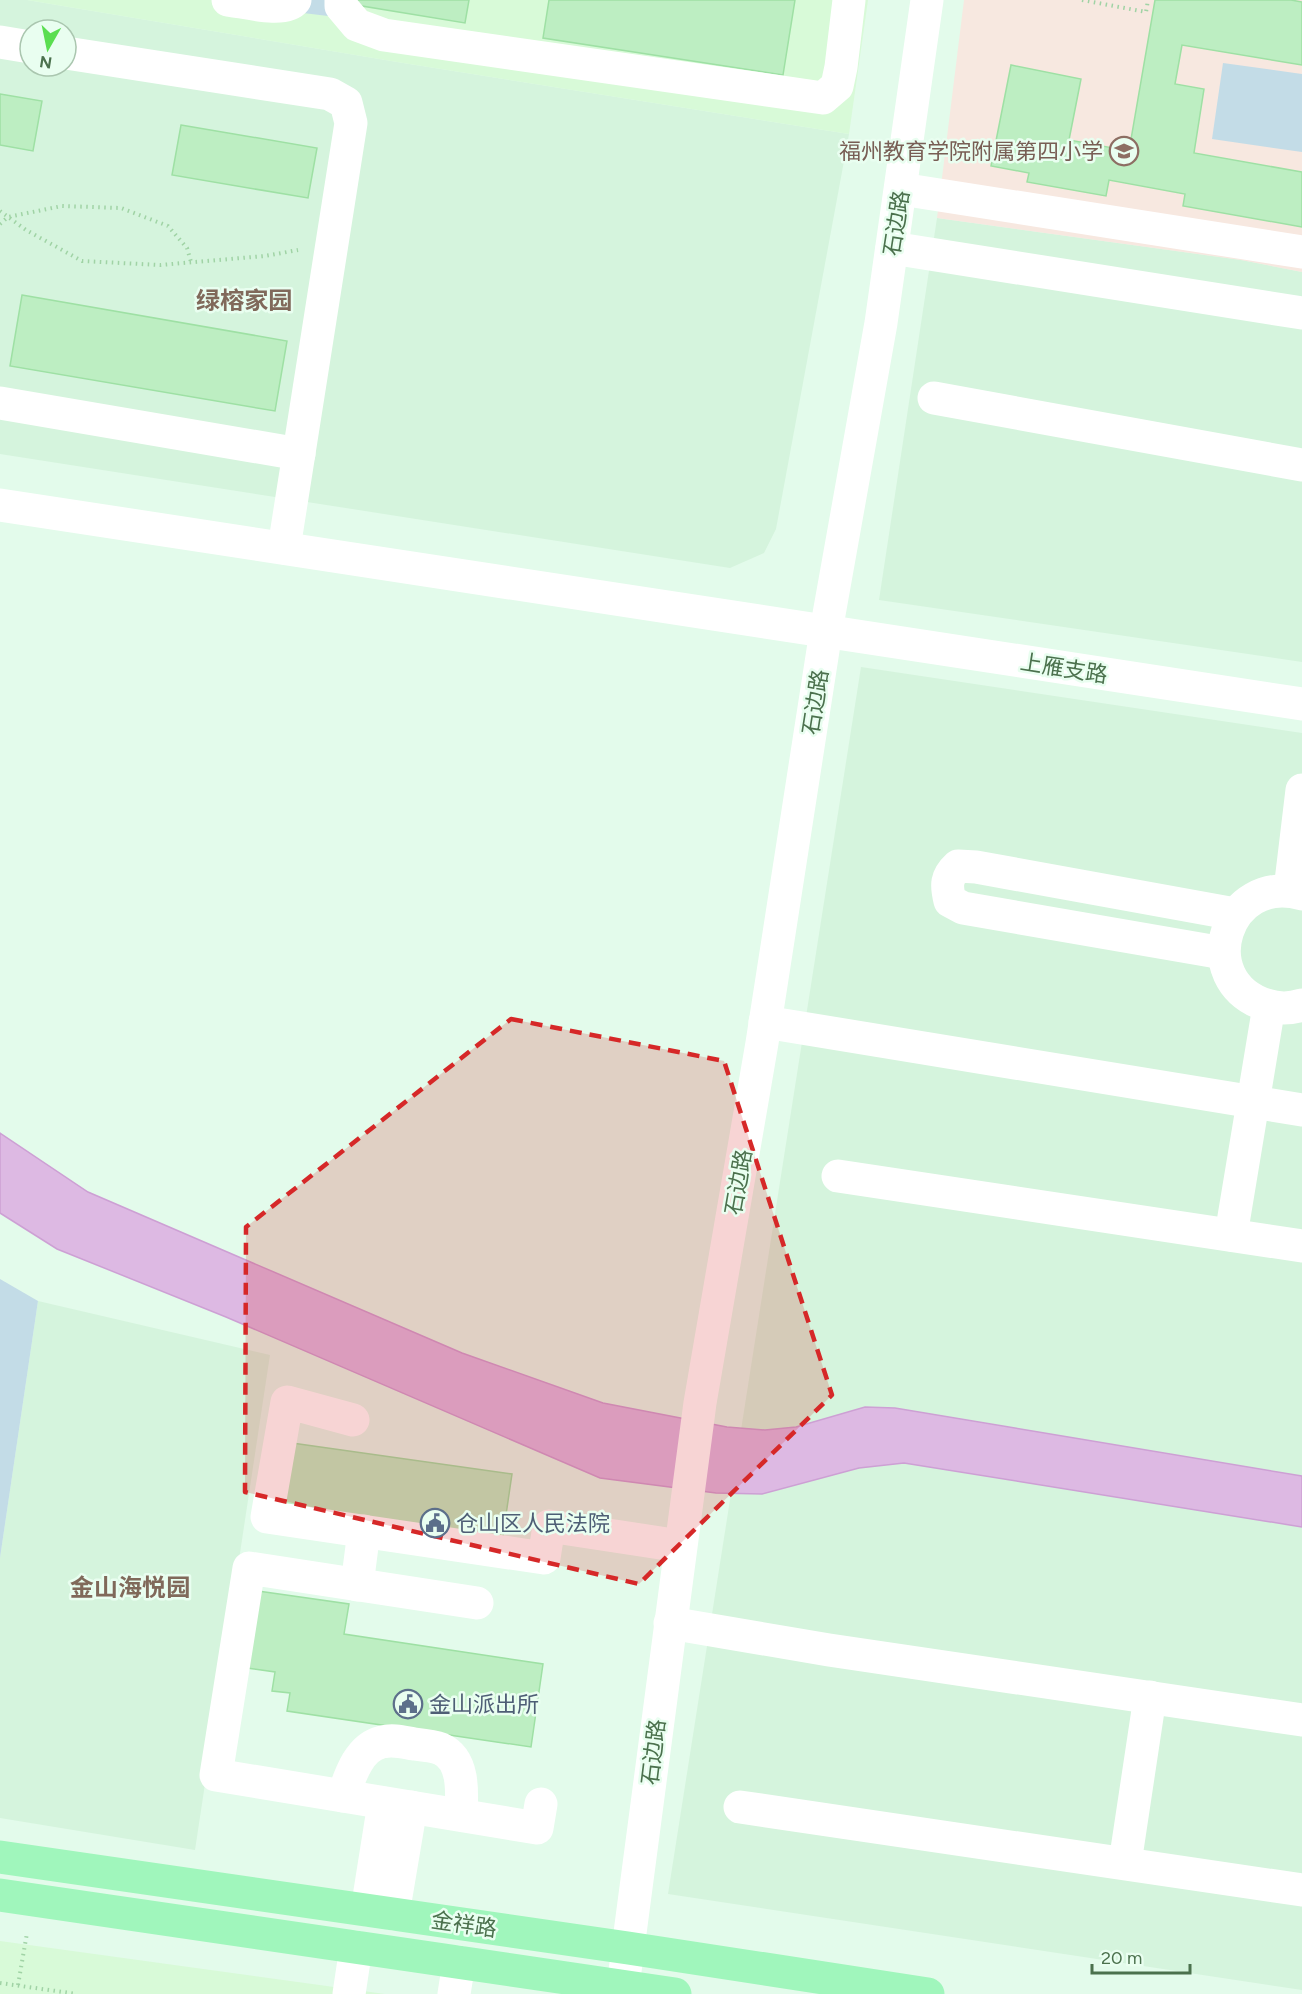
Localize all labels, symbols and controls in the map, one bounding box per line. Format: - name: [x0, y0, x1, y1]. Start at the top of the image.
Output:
- north arrow: [18, 18, 78, 78]
- text: N: [38, 52, 53, 73]
- school or university icon: 福州教育学院附属第四小学: [1108, 135, 1140, 167]
- place label: 福州教育学院附属第四小学: [839, 138, 1103, 165]
- street label: 石边路: [878, 188, 915, 258]
- district label: 绿榕家园: [196, 286, 292, 315]
- street label: 上雁支路: [1018, 648, 1109, 689]
- street label: 石边路: [797, 667, 834, 737]
- street label: 石边路: [719, 1147, 758, 1217]
- public building icon: 仓山区人民法院: [419, 1507, 451, 1539]
- place label: 仓山区人民法院: [456, 1510, 610, 1537]
- district label: 金山海悦园: [70, 1573, 190, 1602]
- public building icon: 金山派出所: [392, 1688, 424, 1720]
- place label: 金山派出所: [429, 1691, 539, 1718]
- street label: 石边路: [636, 1718, 671, 1786]
- street label: 金祥路: [429, 1907, 498, 1942]
- scale bar: [1092, 1937, 1190, 1975]
- text: 20 m: [1101, 1947, 1142, 1969]

